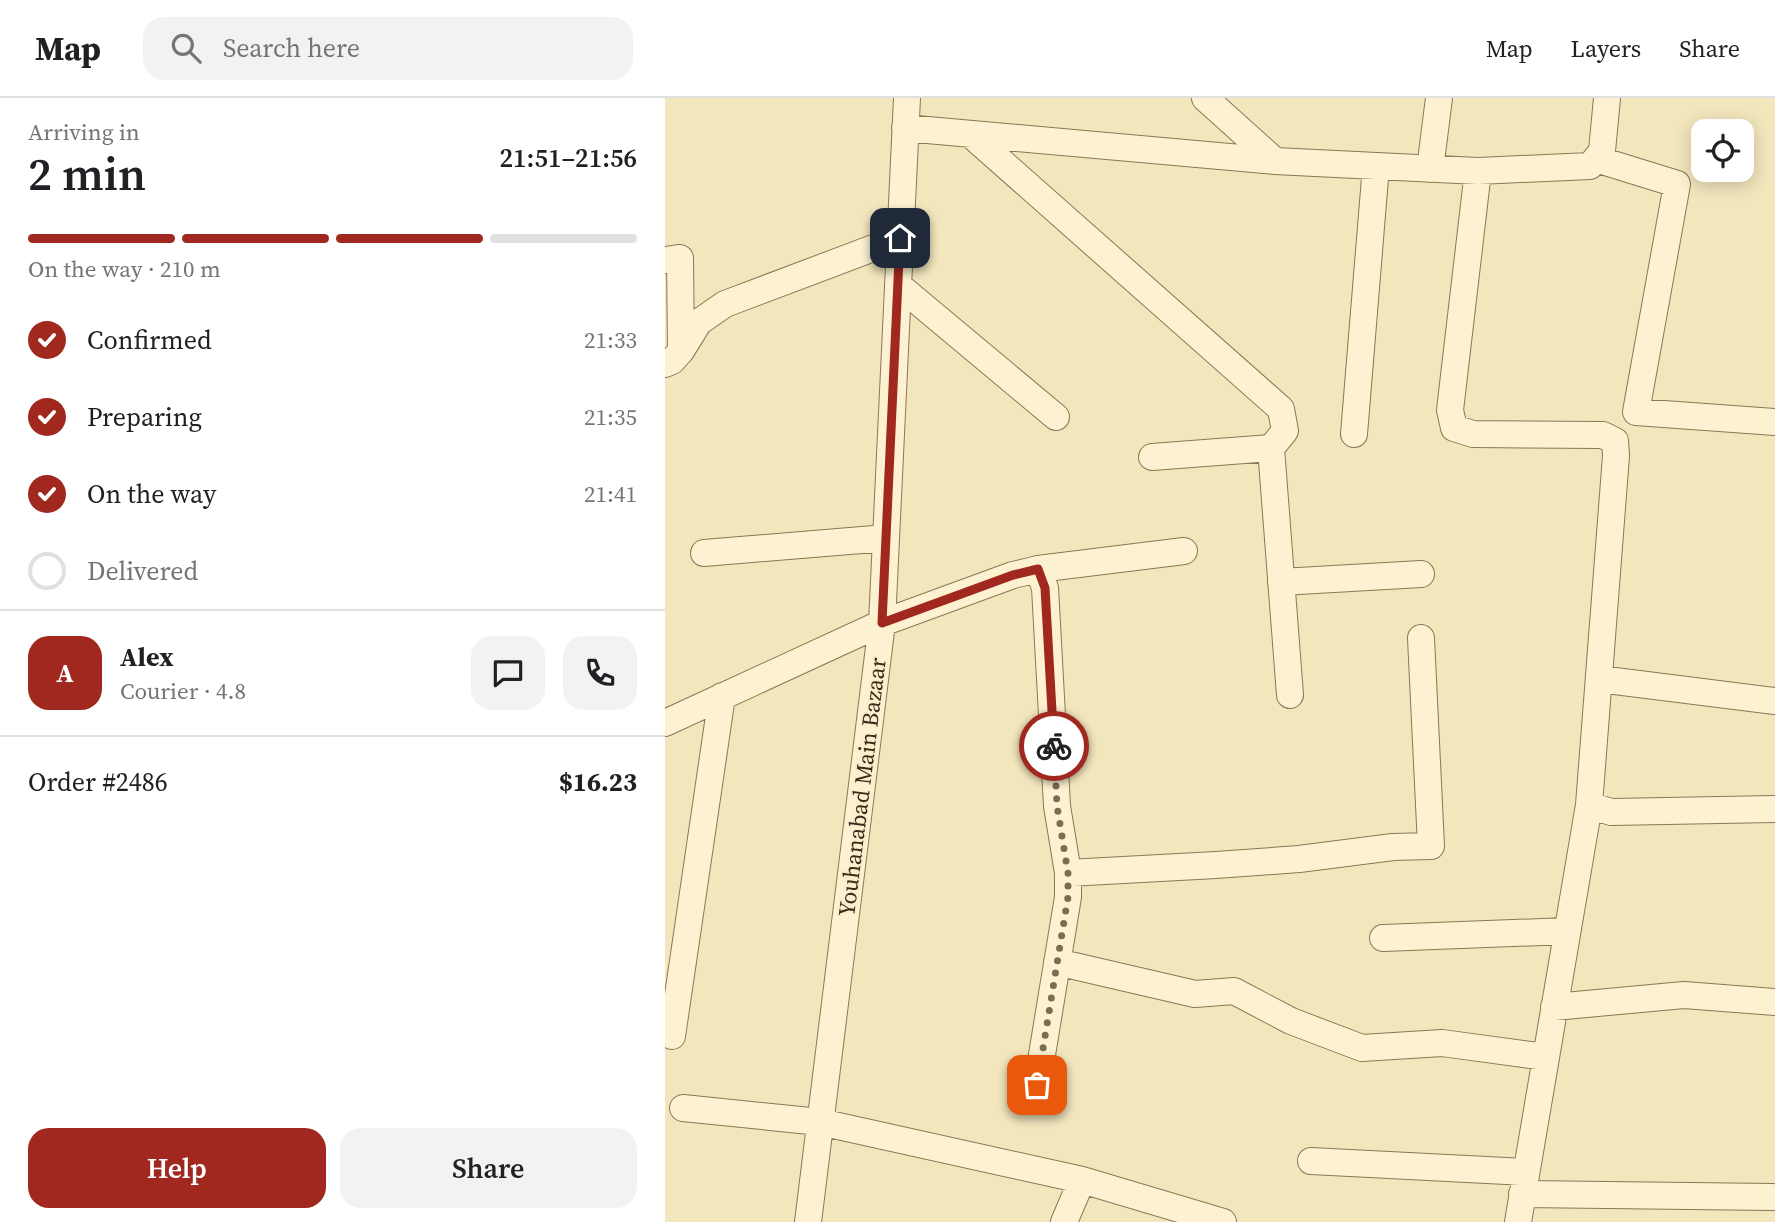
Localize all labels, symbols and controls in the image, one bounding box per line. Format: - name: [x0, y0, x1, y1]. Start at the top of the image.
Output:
- search box: [143, 17, 633, 80]
- text: Map: [35, 26, 101, 71]
- icon: search: [167, 29, 205, 67]
- text: Search here: [223, 30, 360, 66]
- text: Map: [1486, 32, 1533, 65]
- text: Layers: [1571, 32, 1641, 65]
- text: Share: [1679, 32, 1740, 65]
- text: Arriving in: [28, 116, 140, 148]
- map controls: [1691, 119, 1754, 182]
- button: locate: [1691, 119, 1754, 182]
- text: 21:51–21:56: [500, 140, 637, 176]
- text: 2 min: [28, 142, 146, 205]
- pin: [870, 208, 930, 268]
- icon: home: [881, 219, 919, 257]
- text: On the way · 210 m: [28, 253, 221, 285]
- icon: check: [28, 321, 66, 359]
- text: Confirmed: [87, 322, 212, 358]
- text: 21:33: [584, 324, 637, 356]
- icon: check: [28, 398, 66, 436]
- text: Preparing: [87, 399, 202, 435]
- text: 21:35: [584, 401, 637, 433]
- icon: check: [28, 475, 66, 513]
- text: On the way: [87, 476, 216, 512]
- text: 21:41: [584, 478, 637, 510]
- text: Delivered: [87, 553, 198, 589]
- button: chat: [471, 636, 545, 710]
- button: phone: [563, 636, 637, 710]
- text: Alex: [120, 639, 174, 675]
- text: A: [56, 655, 74, 691]
- street label: Youhanabad Main Bazaar: [830, 655, 894, 918]
- text: Courier · 4.8: [120, 675, 246, 707]
- courier: [1019, 711, 1089, 781]
- icon: bike: [1035, 727, 1073, 765]
- text: Order #2486: [28, 764, 168, 800]
- text: $16.23: [559, 764, 637, 800]
- pin: [1007, 1055, 1067, 1115]
- icon: bag: [1018, 1066, 1056, 1104]
- button: Help: [28, 1128, 326, 1208]
- button: Share: [340, 1128, 637, 1208]

